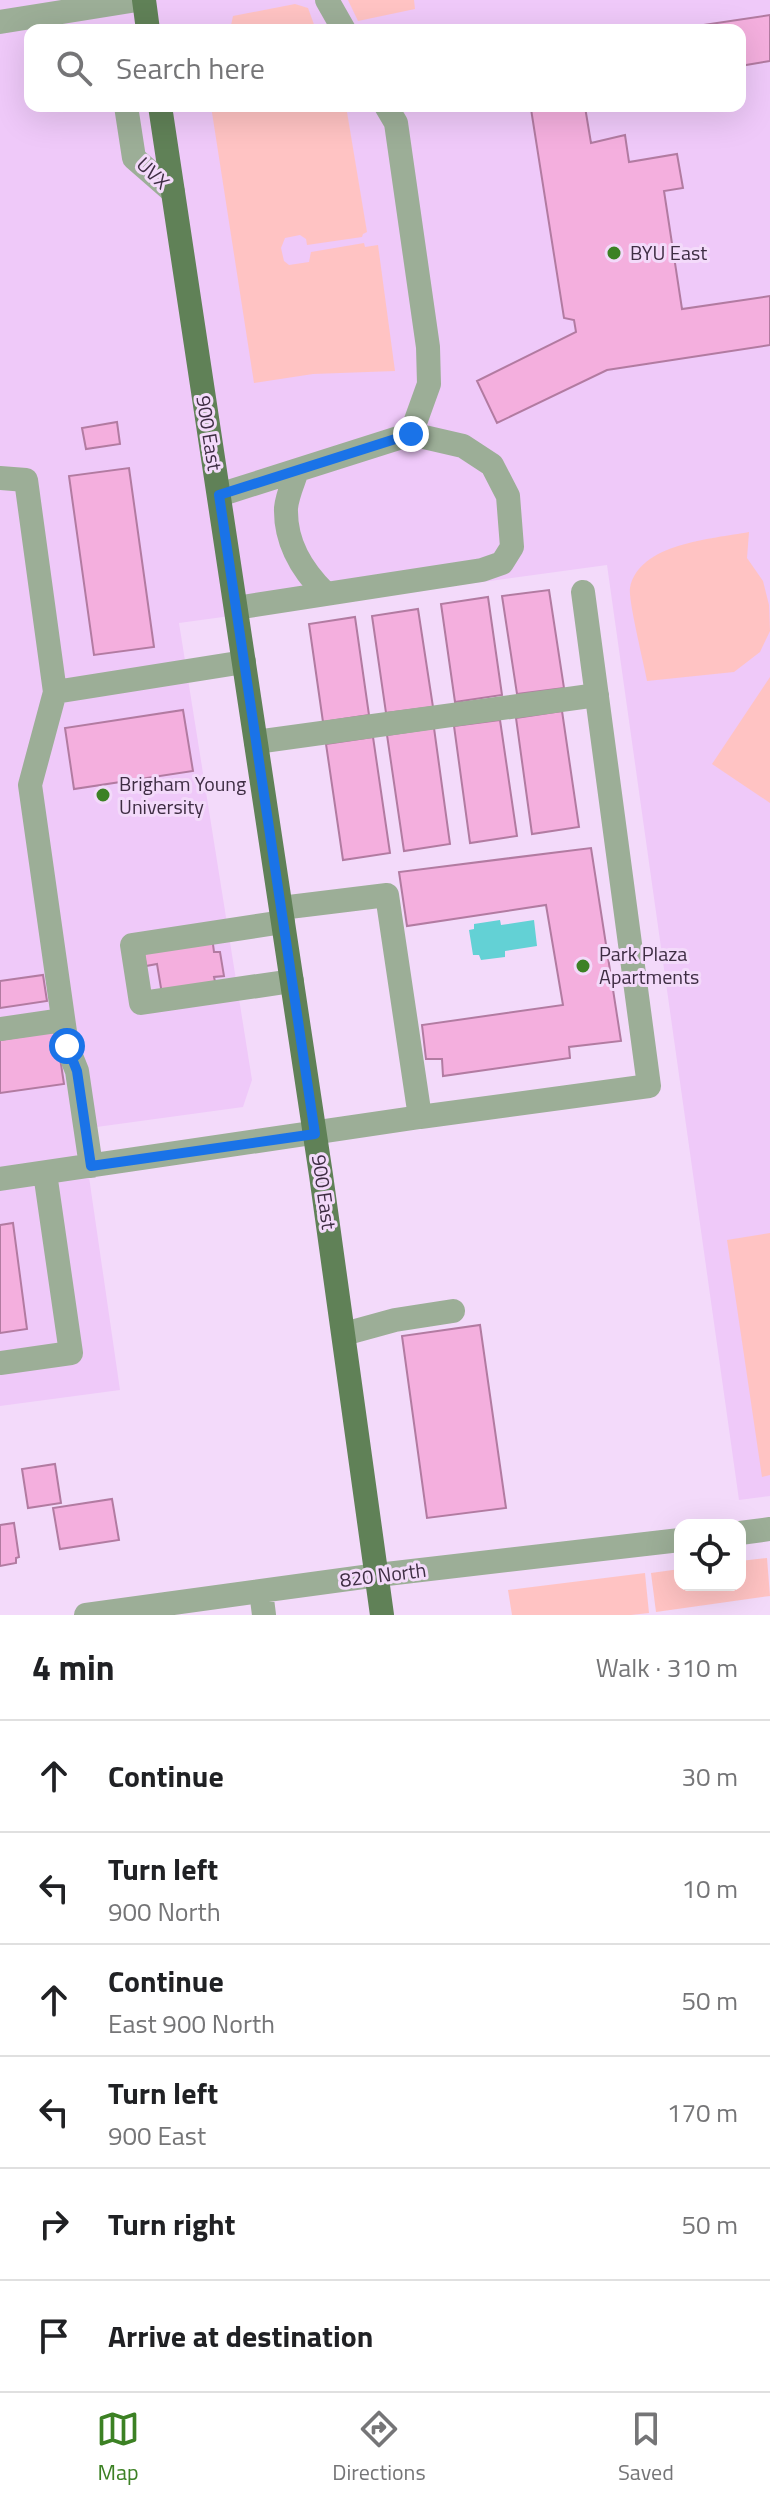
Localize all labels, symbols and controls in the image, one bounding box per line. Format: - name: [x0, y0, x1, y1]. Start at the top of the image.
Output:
- search box: [24, 24, 746, 112]
- text: Search here: [116, 45, 265, 91]
- icon: search: [52, 46, 96, 90]
- street label: UVX: [130, 149, 177, 196]
- place label: BYU East: [630, 237, 707, 268]
- marker: BYU East: [605, 244, 623, 262]
- street label: 900 East: [188, 393, 231, 473]
- route end: [393, 416, 429, 452]
- place label: Brigham Young University: [119, 768, 246, 822]
- marker: Brigham Young University: [94, 786, 112, 804]
- place label: Park Plaza Apartments: [599, 938, 699, 992]
- marker: Park Plaza Apartments: [574, 957, 592, 975]
- route start: [49, 1028, 85, 1064]
- street label: 900 East: [304, 1152, 345, 1231]
- map controls: [674, 1519, 746, 1591]
- button: locate: [674, 1519, 746, 1591]
- street label: 820 North: [338, 1554, 428, 1595]
- text: 4 min: [32, 1641, 115, 1693]
- text: Walk · 310 m: [596, 1648, 738, 1687]
- text: Continue: [108, 1753, 224, 1799]
- icon: ahead: [32, 1754, 76, 1798]
- text: 30 m: [681, 1757, 738, 1796]
- text: Turn left: [108, 1846, 218, 1892]
- icon: left: [32, 1866, 76, 1910]
- text: 10 m: [681, 1869, 738, 1908]
- text: 900 North: [108, 1892, 221, 1931]
- text: Continue: [108, 1958, 224, 2004]
- icon: ahead: [32, 1978, 76, 2022]
- text: 50 m: [681, 1981, 738, 2020]
- text: East 900 North: [108, 2004, 275, 2043]
- text: Turn left: [108, 2070, 218, 2116]
- icon: left: [32, 2090, 76, 2134]
- text: 170 m: [667, 2093, 738, 2132]
- text: 900 East: [108, 2116, 206, 2155]
- text: Turn right: [108, 2201, 236, 2247]
- icon: right: [32, 2202, 76, 2246]
- text: 50 m: [681, 2205, 738, 2244]
- text: Arrive at destination: [108, 2313, 373, 2359]
- icon: arrive: [32, 2314, 76, 2358]
- tab: Map: [96, 2407, 140, 2489]
- tab: Directions: [332, 2407, 426, 2489]
- tab: Saved: [618, 2407, 674, 2489]

